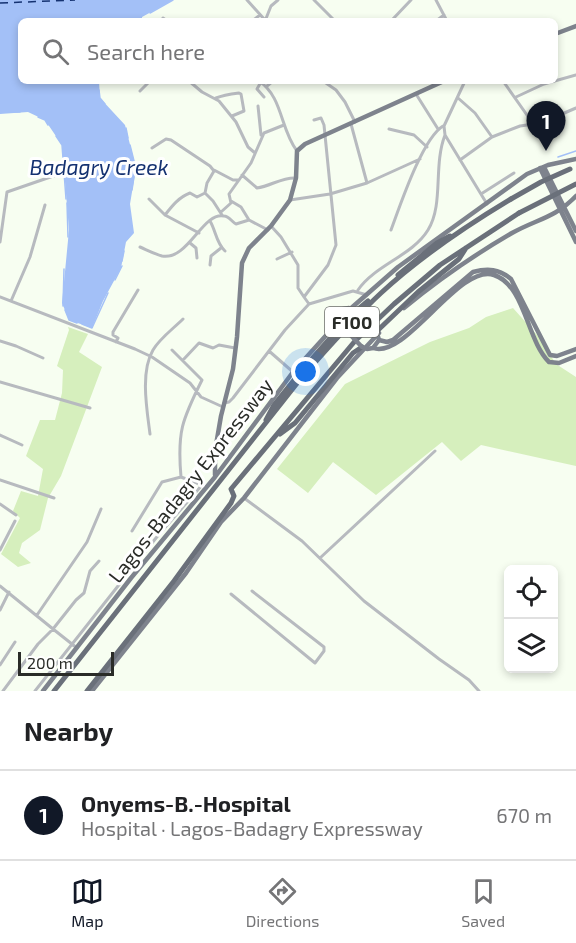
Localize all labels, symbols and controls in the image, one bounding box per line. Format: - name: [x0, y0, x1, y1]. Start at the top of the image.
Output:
- search box: [18, 18, 558, 84]
- icon: search: [39, 35, 72, 68]
- text: Search here: [87, 38, 205, 64]
- pin: 1: [526, 102, 566, 151]
- water label: Badagry Creek: [30, 154, 169, 180]
- road number: F100: [325, 307, 379, 337]
- your location: [291, 357, 320, 386]
- street label: Lagos-Badagry Expressway: [103, 373, 277, 587]
- map controls: [504, 565, 558, 673]
- button: locate: [504, 565, 558, 619]
- button: layers: [504, 619, 558, 673]
- scale bar: [18, 649, 114, 676]
- text: 200 m: [27, 653, 73, 672]
- text: Nearby: [24, 715, 113, 746]
- text: Onyems-B.-Hospital: [81, 790, 291, 816]
- text: 1: [39, 803, 48, 827]
- text: 670 m: [496, 803, 552, 827]
- text: Hospital · Lagos-Badagry Expressway: [81, 816, 423, 840]
- tab: Map: [71, 875, 104, 930]
- tab: Directions: [246, 875, 319, 930]
- tab: Saved: [461, 875, 505, 930]

